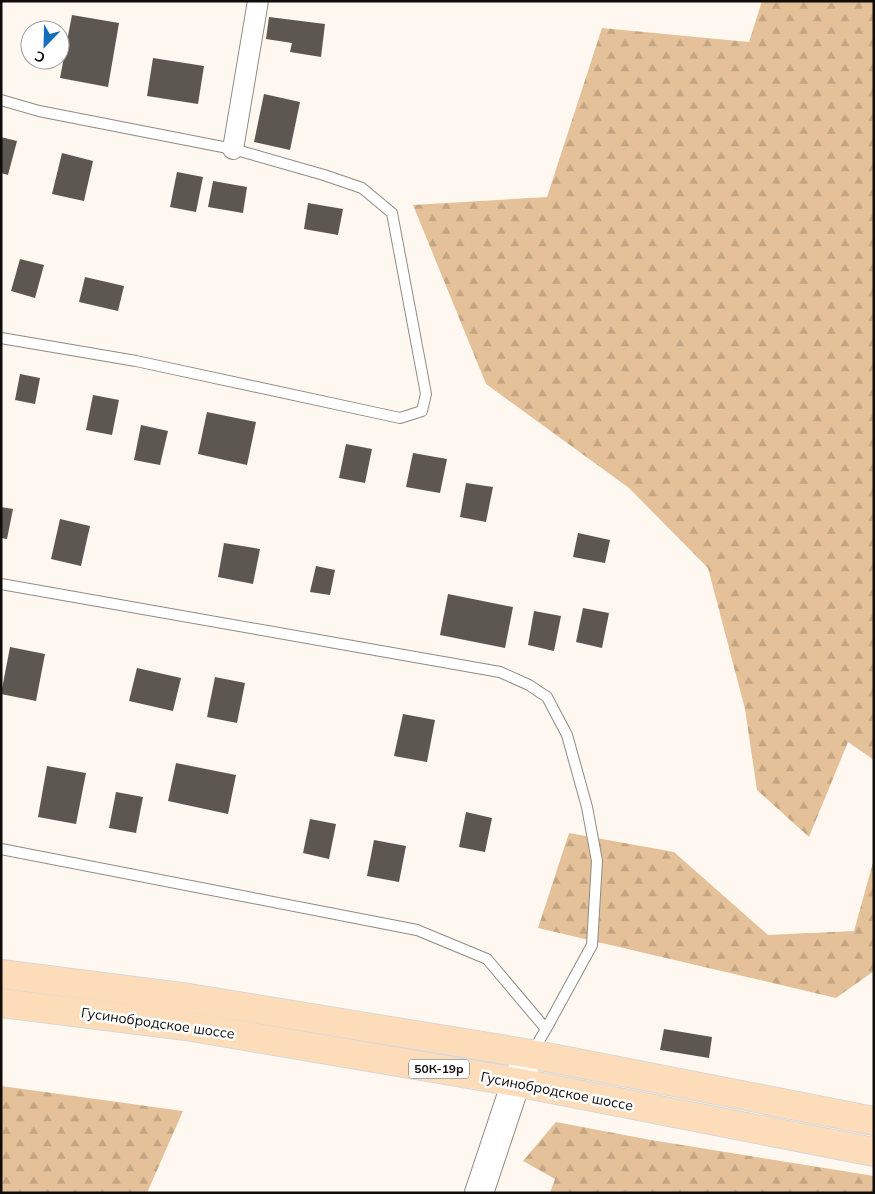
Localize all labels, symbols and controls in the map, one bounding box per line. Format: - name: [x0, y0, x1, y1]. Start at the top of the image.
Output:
- north arrow: [20, 20, 70, 70]
- text: С: [32, 47, 48, 67]
- street label: Гусинобродское шоссе: [80, 1003, 236, 1043]
- road number: 50К-19р: [409, 1060, 469, 1078]
- street label: Гусинобродское шоссе: [479, 1067, 635, 1115]

